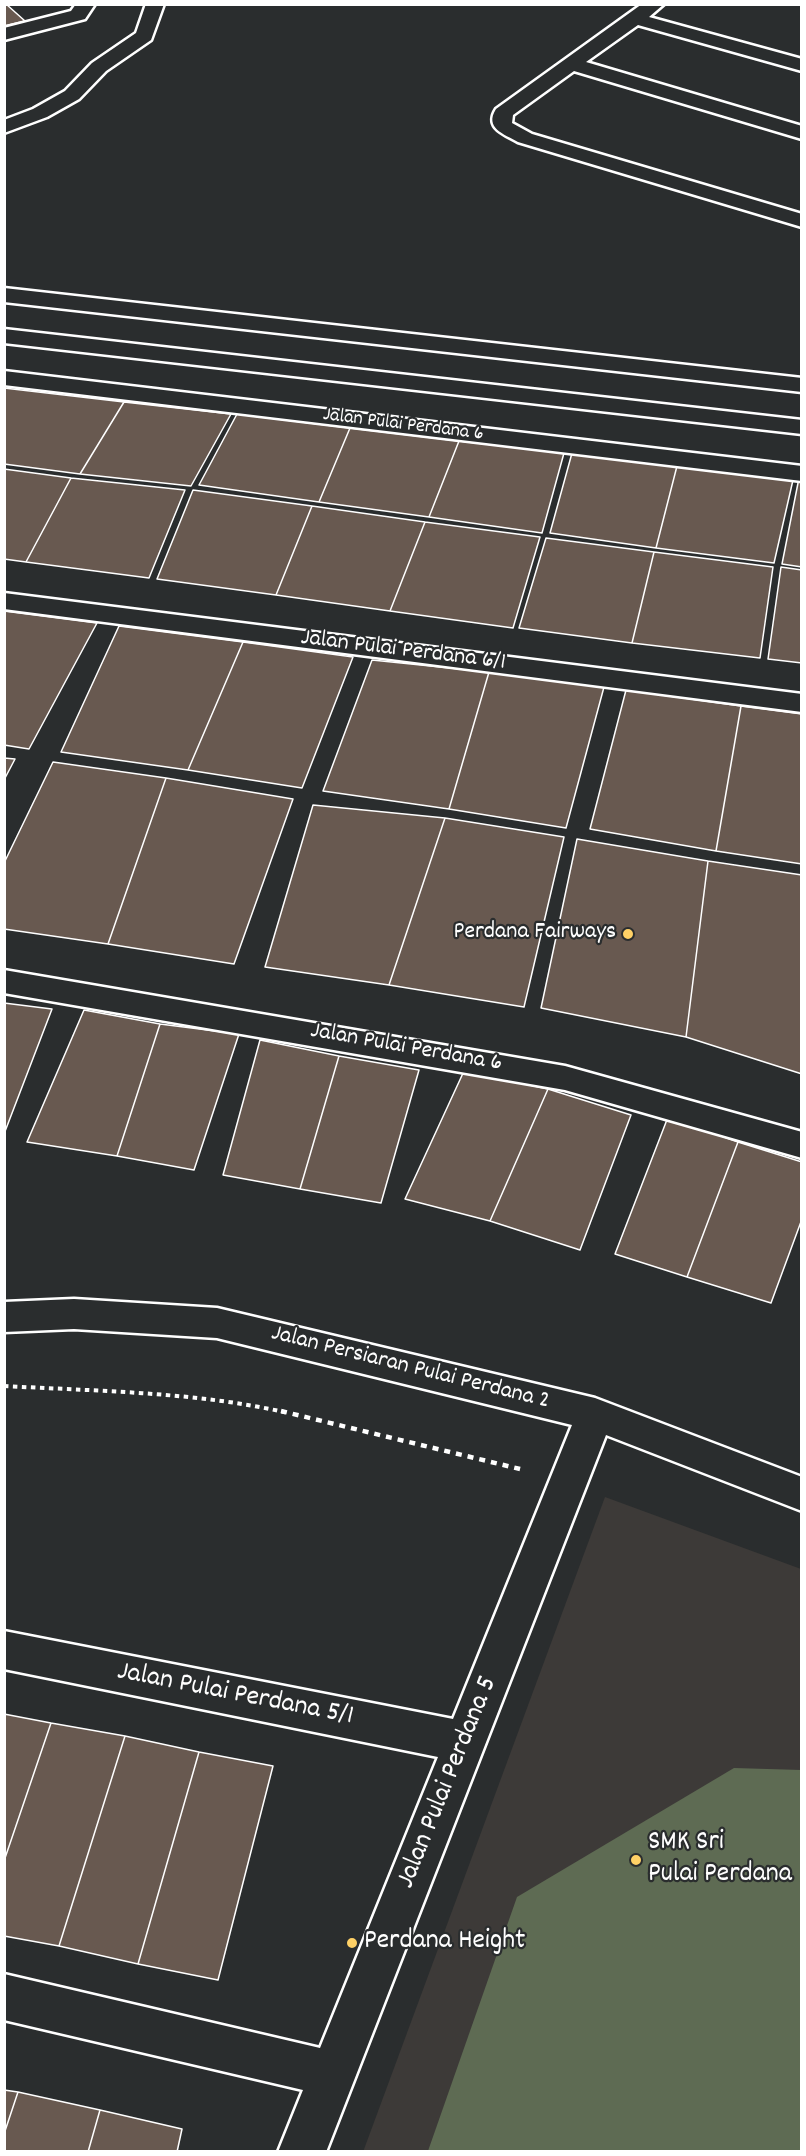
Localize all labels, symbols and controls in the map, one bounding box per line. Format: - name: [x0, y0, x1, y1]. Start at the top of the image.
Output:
- street label: Jalan Pulai Perdana 6: [321, 404, 485, 448]
- street label: Jalan Pulai Perdana 6/1: [299, 625, 507, 679]
- place label: Perdana Fairways: [453, 920, 616, 948]
- marker: Perdana Fairways: [621, 927, 635, 941]
- street label: Jalan Pulai Perdana 6: [308, 1018, 504, 1080]
- street label: Jalan Persiaran Pulai Perdana 2: [268, 1320, 552, 1418]
- street label: Jalan Pulai Perdana 5/1: [114, 1657, 356, 1735]
- street label: Jalan Pulai Perdana 5: [391, 1672, 507, 1894]
- place label: SMK Sri Pulai Perdana: [648, 1827, 792, 1893]
- marker: SMK Sri Pulai Perdana: [629, 1853, 643, 1867]
- place label: Perdana Height: [364, 1926, 525, 1960]
- marker: Perdana Height: [345, 1936, 359, 1950]

